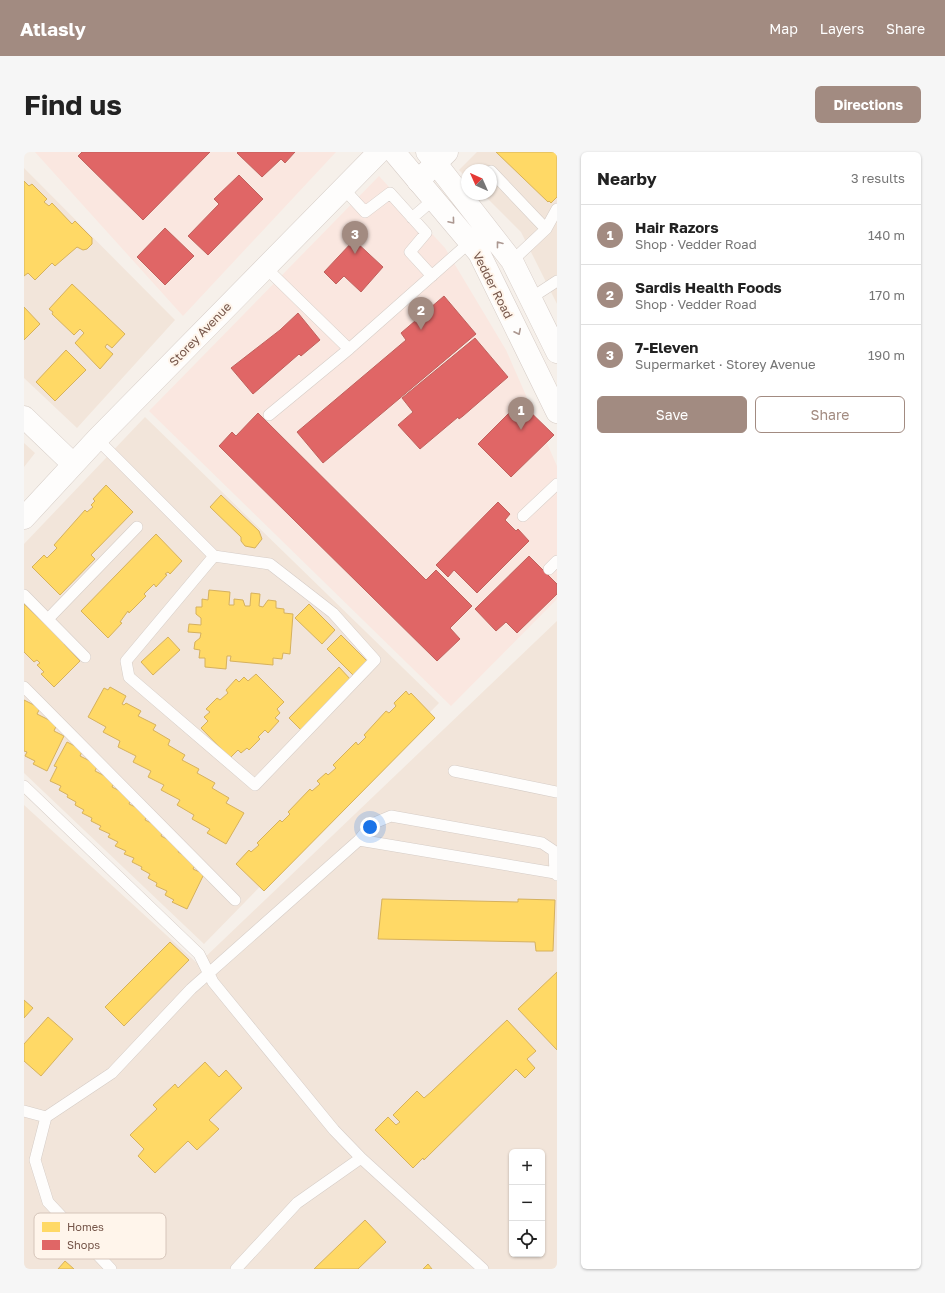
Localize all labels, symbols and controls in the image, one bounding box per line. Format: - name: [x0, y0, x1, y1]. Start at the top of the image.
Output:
- text: Atlasly: [20, 17, 86, 40]
- text: Map: [769, 20, 798, 37]
- text: Layers: [820, 20, 864, 37]
- text: Share: [886, 20, 925, 37]
- button: Directions: [815, 86, 921, 123]
- text: Find us: [24, 88, 122, 121]
- north arrow: [461, 164, 497, 200]
- text: Nearby: [597, 168, 657, 189]
- text: 3 results: [851, 170, 905, 186]
- one-way arrow: [448, 216, 455, 224]
- text: Hair Razors: [635, 218, 719, 236]
- pin: 3: [342, 221, 368, 254]
- text: 1: [607, 227, 613, 243]
- text: 140 m: [868, 227, 905, 243]
- text: Shop · Vedder Road: [635, 236, 757, 252]
- one-way arrow: [497, 242, 504, 249]
- street label: Vedder Road: [470, 249, 516, 321]
- text: Sardis Health Foods: [635, 278, 782, 296]
- text: 2: [606, 287, 614, 303]
- text: 170 m: [869, 287, 905, 303]
- text: Shop · Vedder Road: [635, 296, 757, 312]
- pin: 2: [408, 297, 434, 330]
- street label: Storey Avenue: [166, 299, 234, 369]
- one-way arrow: [513, 328, 521, 335]
- text: 7-Eleven: [635, 338, 698, 356]
- text: 3: [606, 347, 614, 363]
- text: 190 m: [868, 347, 905, 363]
- text: Supermarket · Storey Avenue: [635, 356, 816, 372]
- button: Save: [597, 396, 747, 433]
- button: Share: [755, 396, 905, 433]
- pin: 1: [508, 397, 534, 430]
- your location: [360, 817, 380, 837]
- map controls: [509, 1149, 545, 1257]
- button: +: [509, 1149, 545, 1185]
- button: −: [509, 1185, 545, 1221]
- legend: [34, 1213, 166, 1259]
- text: Homes: [67, 1220, 104, 1233]
- button: locate: [509, 1221, 545, 1257]
- text: Shops: [67, 1238, 100, 1251]

